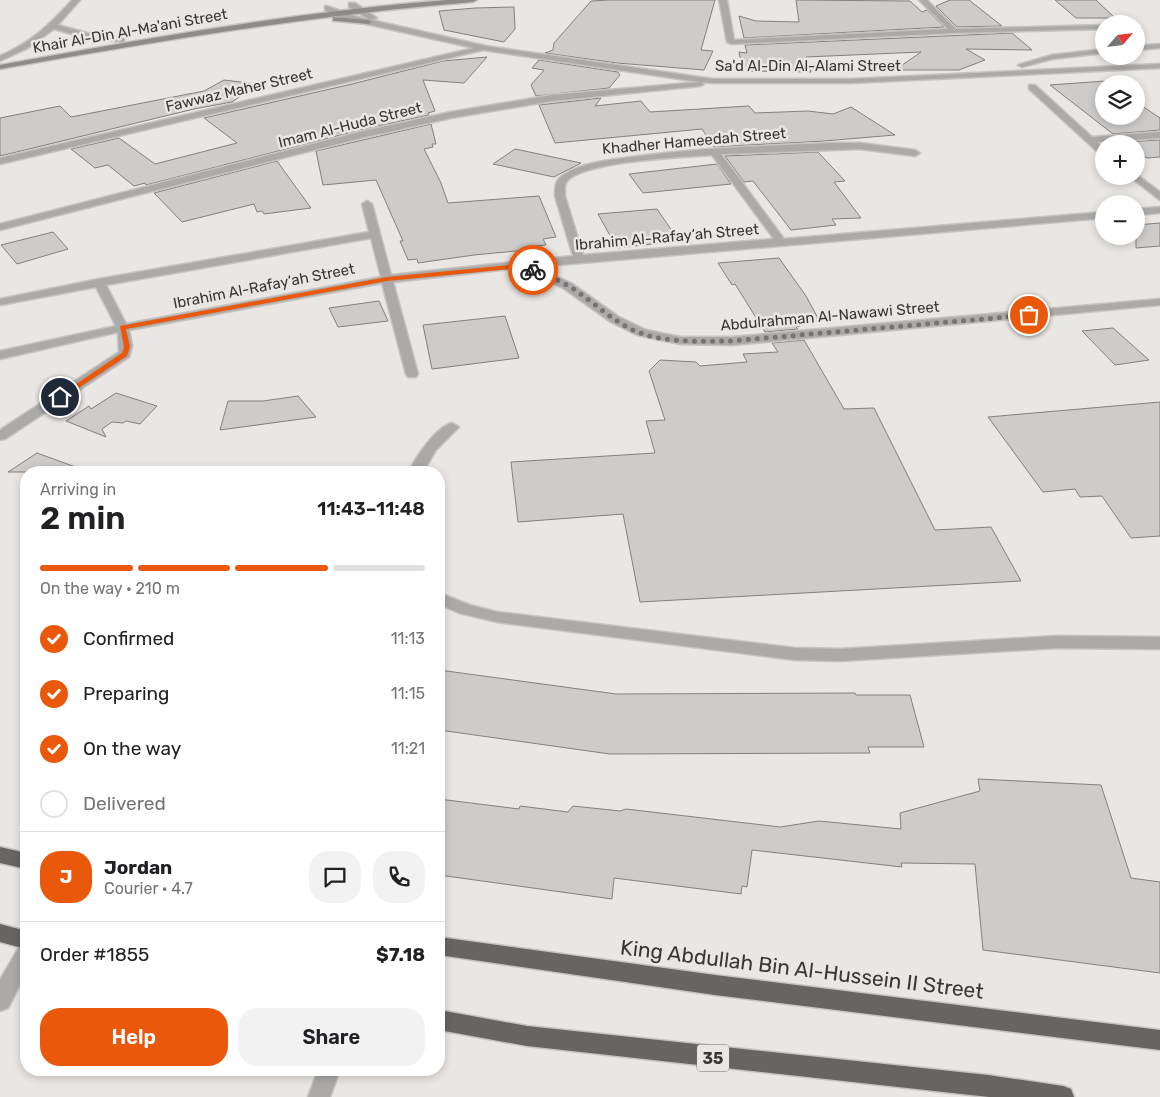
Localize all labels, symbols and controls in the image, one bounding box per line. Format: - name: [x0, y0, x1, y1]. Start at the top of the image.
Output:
- street label: Khair Al-Din Al-Ma'ani Street: [31, 5, 229, 57]
- north arrow: [1095, 15, 1145, 65]
- map controls: [1095, 15, 1145, 245]
- street label: Sa'd Al-Din Al-Alami Street: [715, 57, 901, 75]
- street label: Fawwaz Maher Street: [164, 64, 314, 116]
- button: layers: [1095, 75, 1145, 125]
- street label: Imam Al-Huda Street: [276, 98, 424, 152]
- street label: Khadher Hameedah Street: [601, 124, 787, 158]
- button: +: [1095, 135, 1145, 185]
- button: −: [1095, 195, 1145, 245]
- street label: Ibrahim Al-Rafay‘ah Street: [574, 220, 760, 254]
- courier: [508, 245, 558, 295]
- icon: bike: [519, 256, 547, 284]
- street label: Ibrahim Al-Rafay‘ah Street: [172, 260, 356, 312]
- pin: [1008, 294, 1050, 336]
- street label: Abdulrahman Al-Nawawi Street: [720, 297, 940, 335]
- icon: bag: [1015, 301, 1043, 329]
- pin: [39, 376, 81, 418]
- icon: home: [46, 383, 74, 411]
- text: Arriving in: [40, 480, 116, 499]
- text: 11:43–11:48: [317, 497, 425, 520]
- text: 2 min: [40, 499, 125, 537]
- text: On the way · 210 m: [40, 579, 180, 598]
- icon: check: [40, 625, 68, 653]
- text: Confirmed: [83, 627, 174, 650]
- text: 11:13: [391, 629, 425, 648]
- icon: check: [40, 680, 68, 708]
- text: Preparing: [83, 682, 169, 705]
- text: 11:15: [391, 684, 425, 703]
- icon: check: [40, 735, 68, 763]
- text: On the way: [83, 737, 181, 760]
- text: 11:21: [391, 739, 425, 758]
- text: Delivered: [83, 792, 166, 815]
- button: chat: [309, 851, 361, 903]
- button: phone: [373, 851, 425, 903]
- text: Jordan: [104, 856, 172, 879]
- text: J: [60, 865, 72, 888]
- text: Courier · 4.7: [104, 879, 193, 898]
- street label: King Abdullah Bin Al-Hussein II Street: [619, 934, 985, 1004]
- text: Order #1855: [40, 943, 149, 966]
- text: $7.18: [376, 943, 425, 966]
- button: Help: [40, 1008, 228, 1066]
- button: Share: [238, 1008, 425, 1066]
- road number: 35: [697, 1044, 729, 1072]

